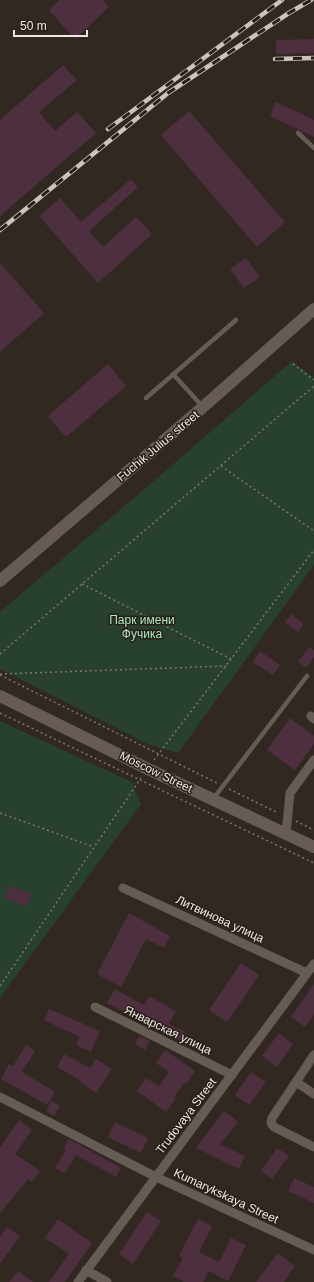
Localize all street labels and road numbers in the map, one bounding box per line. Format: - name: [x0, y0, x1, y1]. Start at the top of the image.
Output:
- street label: Fuchik Julius street: [114, 407, 202, 484]
- street label: Moscow Street: [117, 748, 195, 796]
- street label: Литвинова улица: [174, 892, 267, 946]
- street label: Январская улица: [122, 1003, 214, 1057]
- street label: Trudovaya Street: [153, 1075, 220, 1157]
- street label: Kumarykskaya Street: [171, 1166, 281, 1227]

